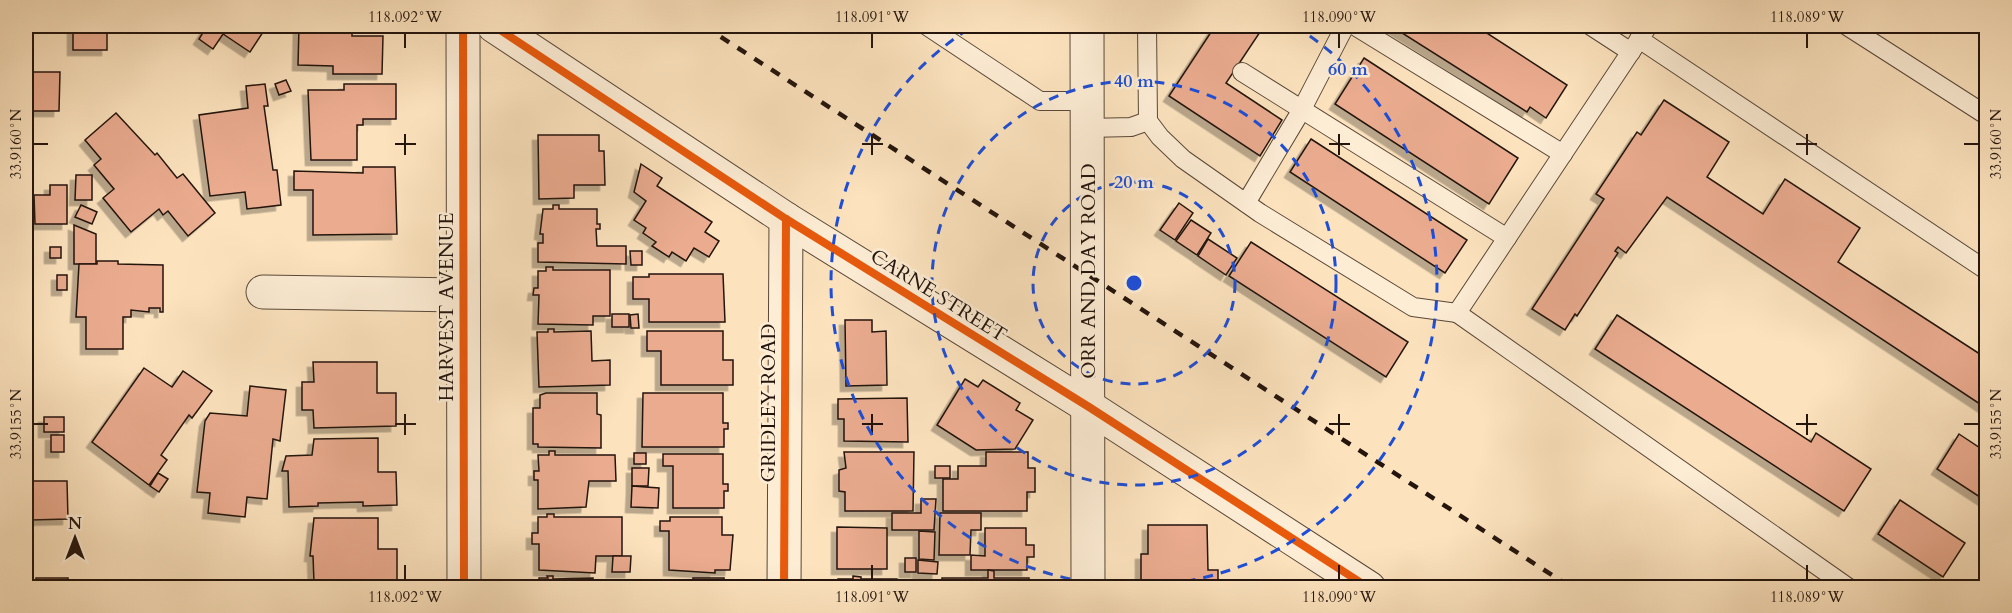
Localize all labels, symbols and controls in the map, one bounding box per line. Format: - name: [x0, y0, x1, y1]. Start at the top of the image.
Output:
- text: 118.092°W: [368, 7, 443, 27]
- text: 118.091°W: [835, 7, 910, 27]
- text: 118.090°W: [1302, 7, 1377, 27]
- text: 118.089°W: [1770, 7, 1845, 27]
- text: 60 m: [1328, 57, 1368, 82]
- text: 40 m: [1114, 69, 1154, 94]
- text: 33.9160°N: [6, 109, 26, 179]
- text: 33.9160°N: [1986, 109, 2006, 179]
- street label: ORR AND DAY ROAD: [1075, 163, 1102, 379]
- text: 20 m: [1114, 170, 1154, 195]
- street label: HARVEST AVENUE: [433, 213, 460, 401]
- street label: CARNE STREET: [865, 243, 1012, 348]
- centre of rings: [1124, 273, 1144, 293]
- street label: GRIDLEY ROAD: [755, 323, 782, 483]
- text: 33.9155°N: [6, 389, 26, 459]
- text: 33.9155°N: [1986, 389, 2006, 459]
- north arrow: [45, 508, 105, 568]
- text: N: [68, 513, 82, 535]
- text: 118.092°W: [368, 587, 443, 607]
- text: 118.091°W: [835, 587, 910, 607]
- text: 118.090°W: [1302, 587, 1377, 607]
- text: 118.089°W: [1770, 587, 1845, 607]

